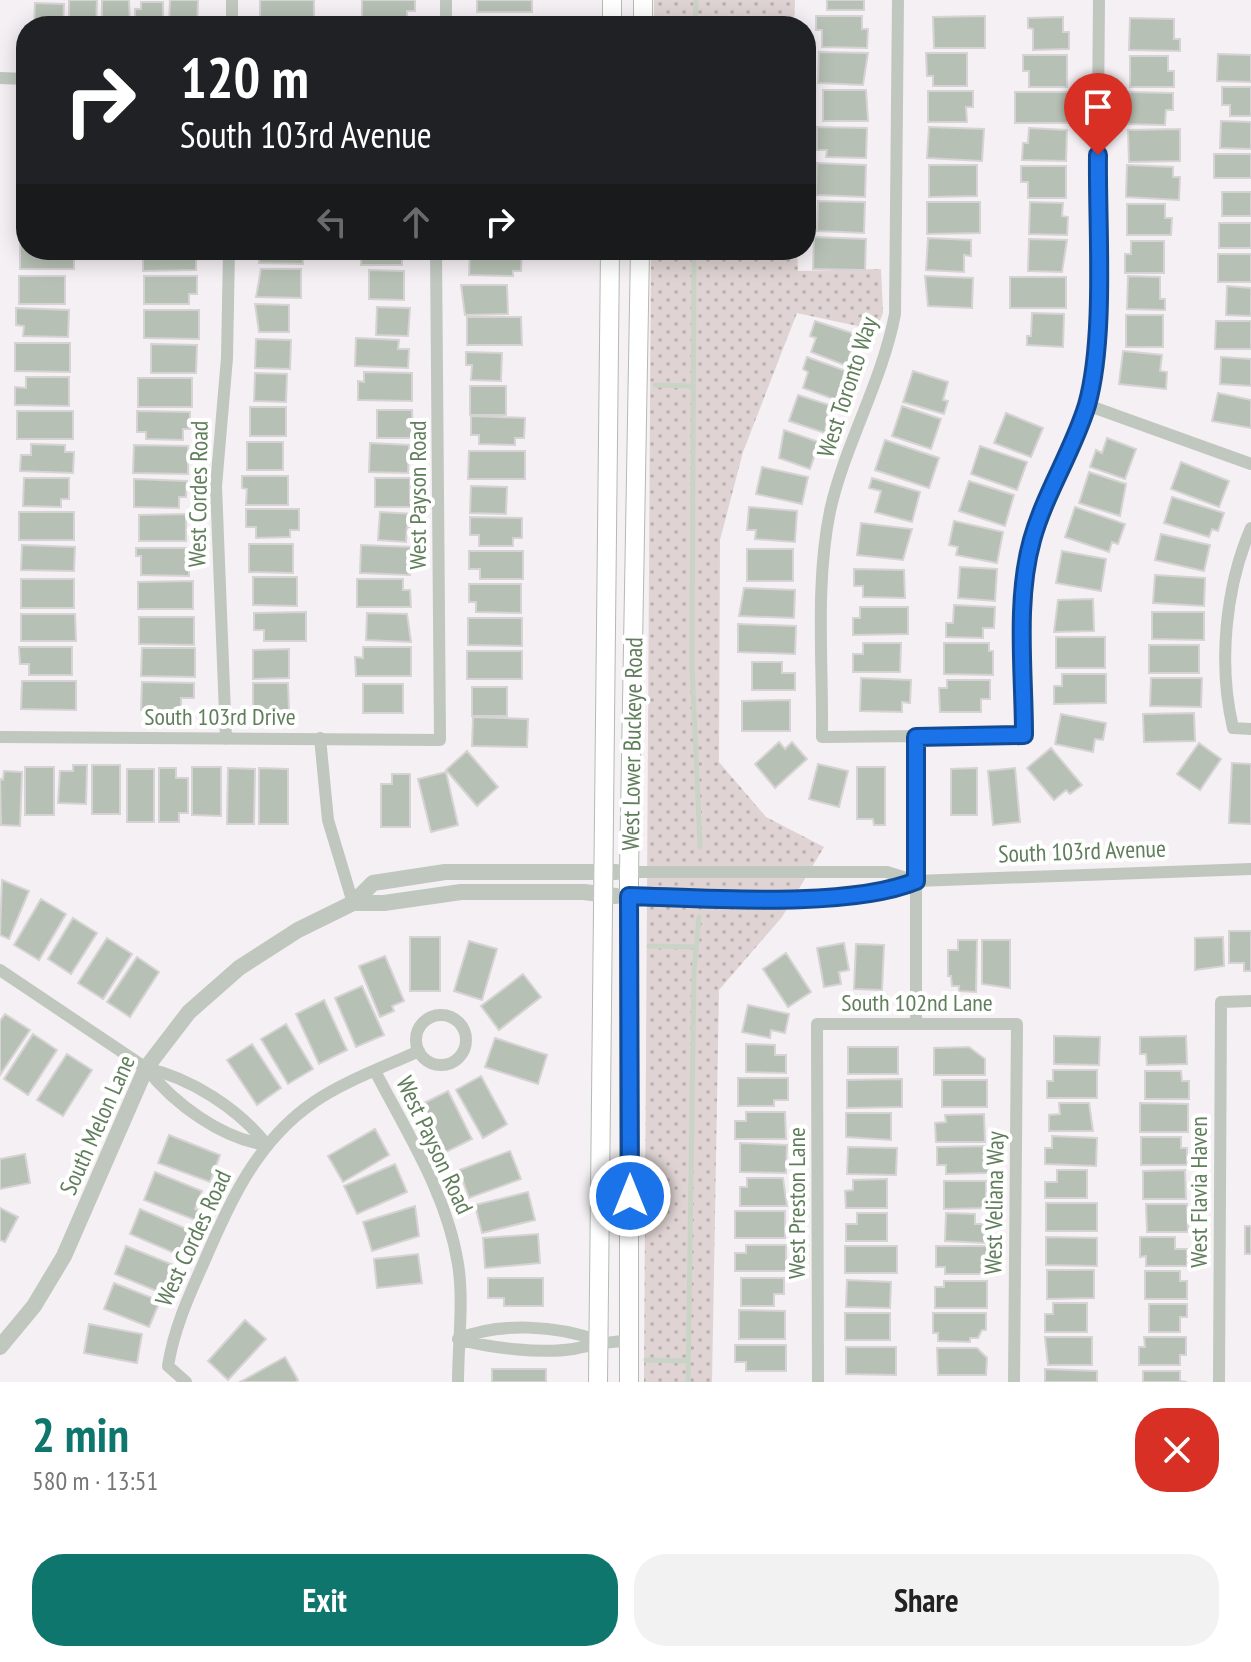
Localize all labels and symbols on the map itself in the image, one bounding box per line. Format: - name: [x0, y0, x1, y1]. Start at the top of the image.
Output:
- pin: [1064, 73, 1132, 155]
- street label: West Toronto Way: [810, 313, 884, 461]
- street label: West Cordes Road: [181, 420, 215, 568]
- street label: West Payson Road: [402, 421, 433, 569]
- street label: West Lower Buckeye Road: [615, 637, 649, 851]
- street label: South 103rd Drive: [144, 701, 296, 732]
- street label: South 103rd Avenue: [998, 833, 1166, 869]
- street label: South 102nd Lane: [841, 987, 993, 1018]
- street label: South Melon Lane: [52, 1050, 142, 1200]
- street label: West Payson Road: [390, 1071, 480, 1219]
- street label: West Flavia Haven: [1183, 1116, 1214, 1268]
- street label: West Preston Lane: [781, 1127, 812, 1279]
- street label: West Veliana Way: [977, 1131, 1011, 1275]
- position arrow: [588, 1154, 672, 1238]
- street label: West Cordes Road: [148, 1165, 238, 1311]

